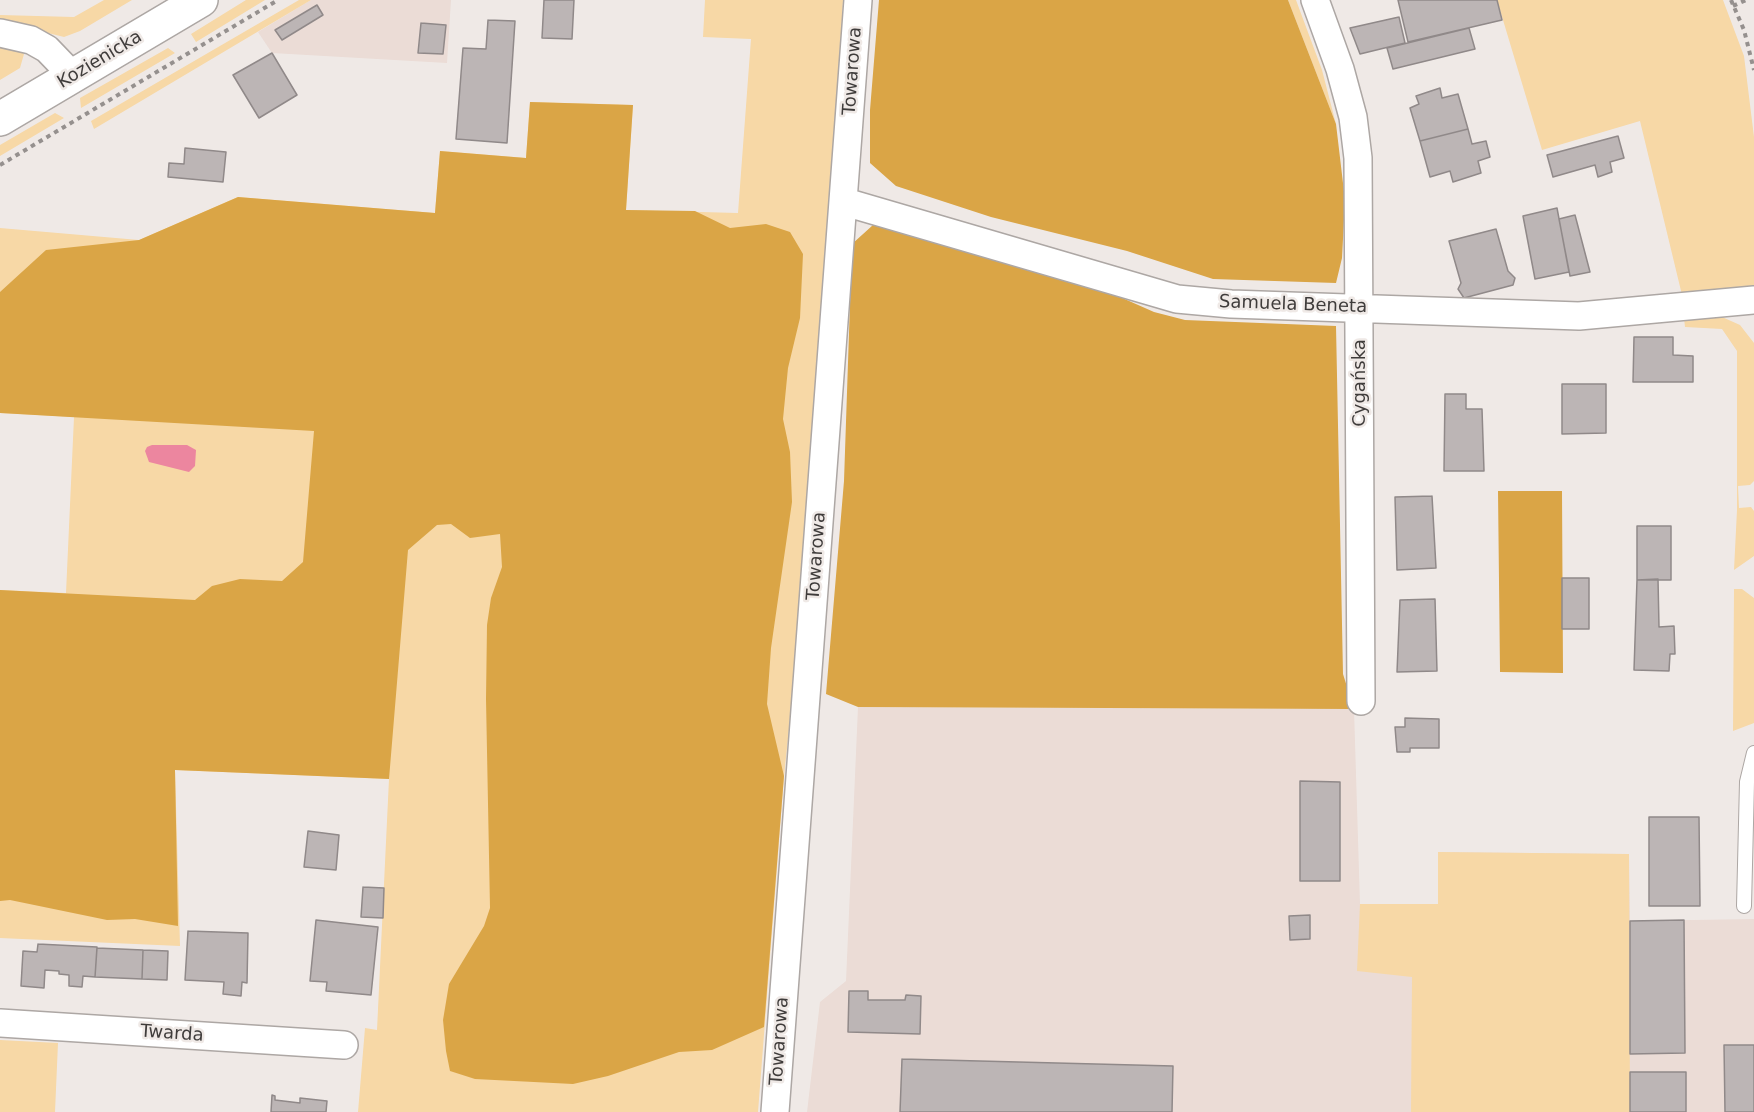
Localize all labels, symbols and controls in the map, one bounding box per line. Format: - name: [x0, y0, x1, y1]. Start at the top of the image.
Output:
- street label: Kozienicka: [54, 26, 146, 94]
- street label: Towarowa: [839, 26, 867, 116]
- street label: Samuela Beneta: [1219, 292, 1367, 318]
- street label: Cygańska: [1349, 339, 1371, 427]
- street label: Towarowa: [803, 511, 831, 601]
- street label: Towarowa: [766, 996, 794, 1086]
- street label: Twarda: [140, 1021, 204, 1047]

